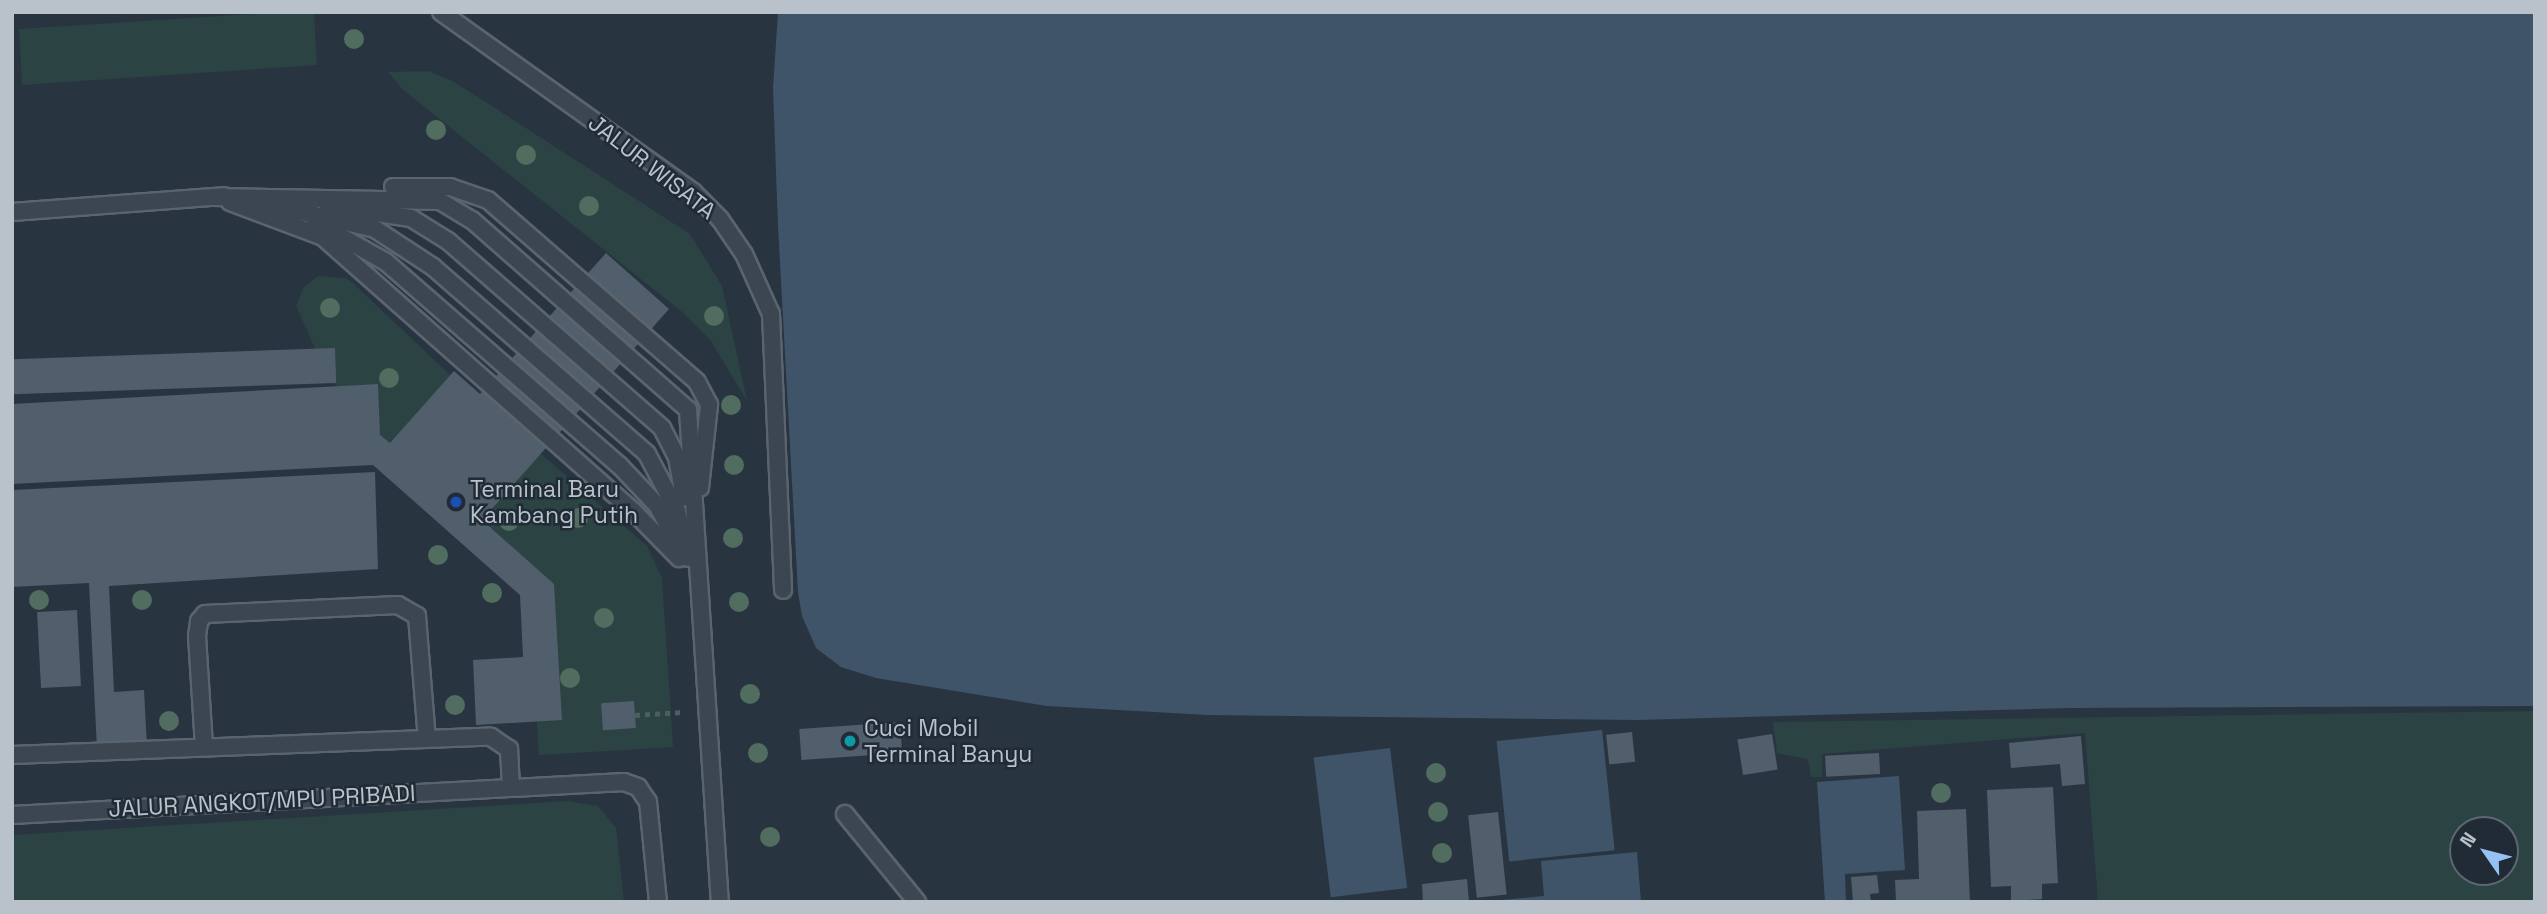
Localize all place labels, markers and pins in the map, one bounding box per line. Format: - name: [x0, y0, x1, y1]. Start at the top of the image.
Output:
- place label: Terminal Baru Kambang Putih: [470, 475, 638, 529]
- marker: Terminal Baru Kambang Putih: [448, 494, 464, 510]
- place label: Cuci Mobil Terminal Banyu: [864, 714, 1032, 768]
- marker: Cuci Mobil Terminal Banyu: [842, 733, 858, 749]

